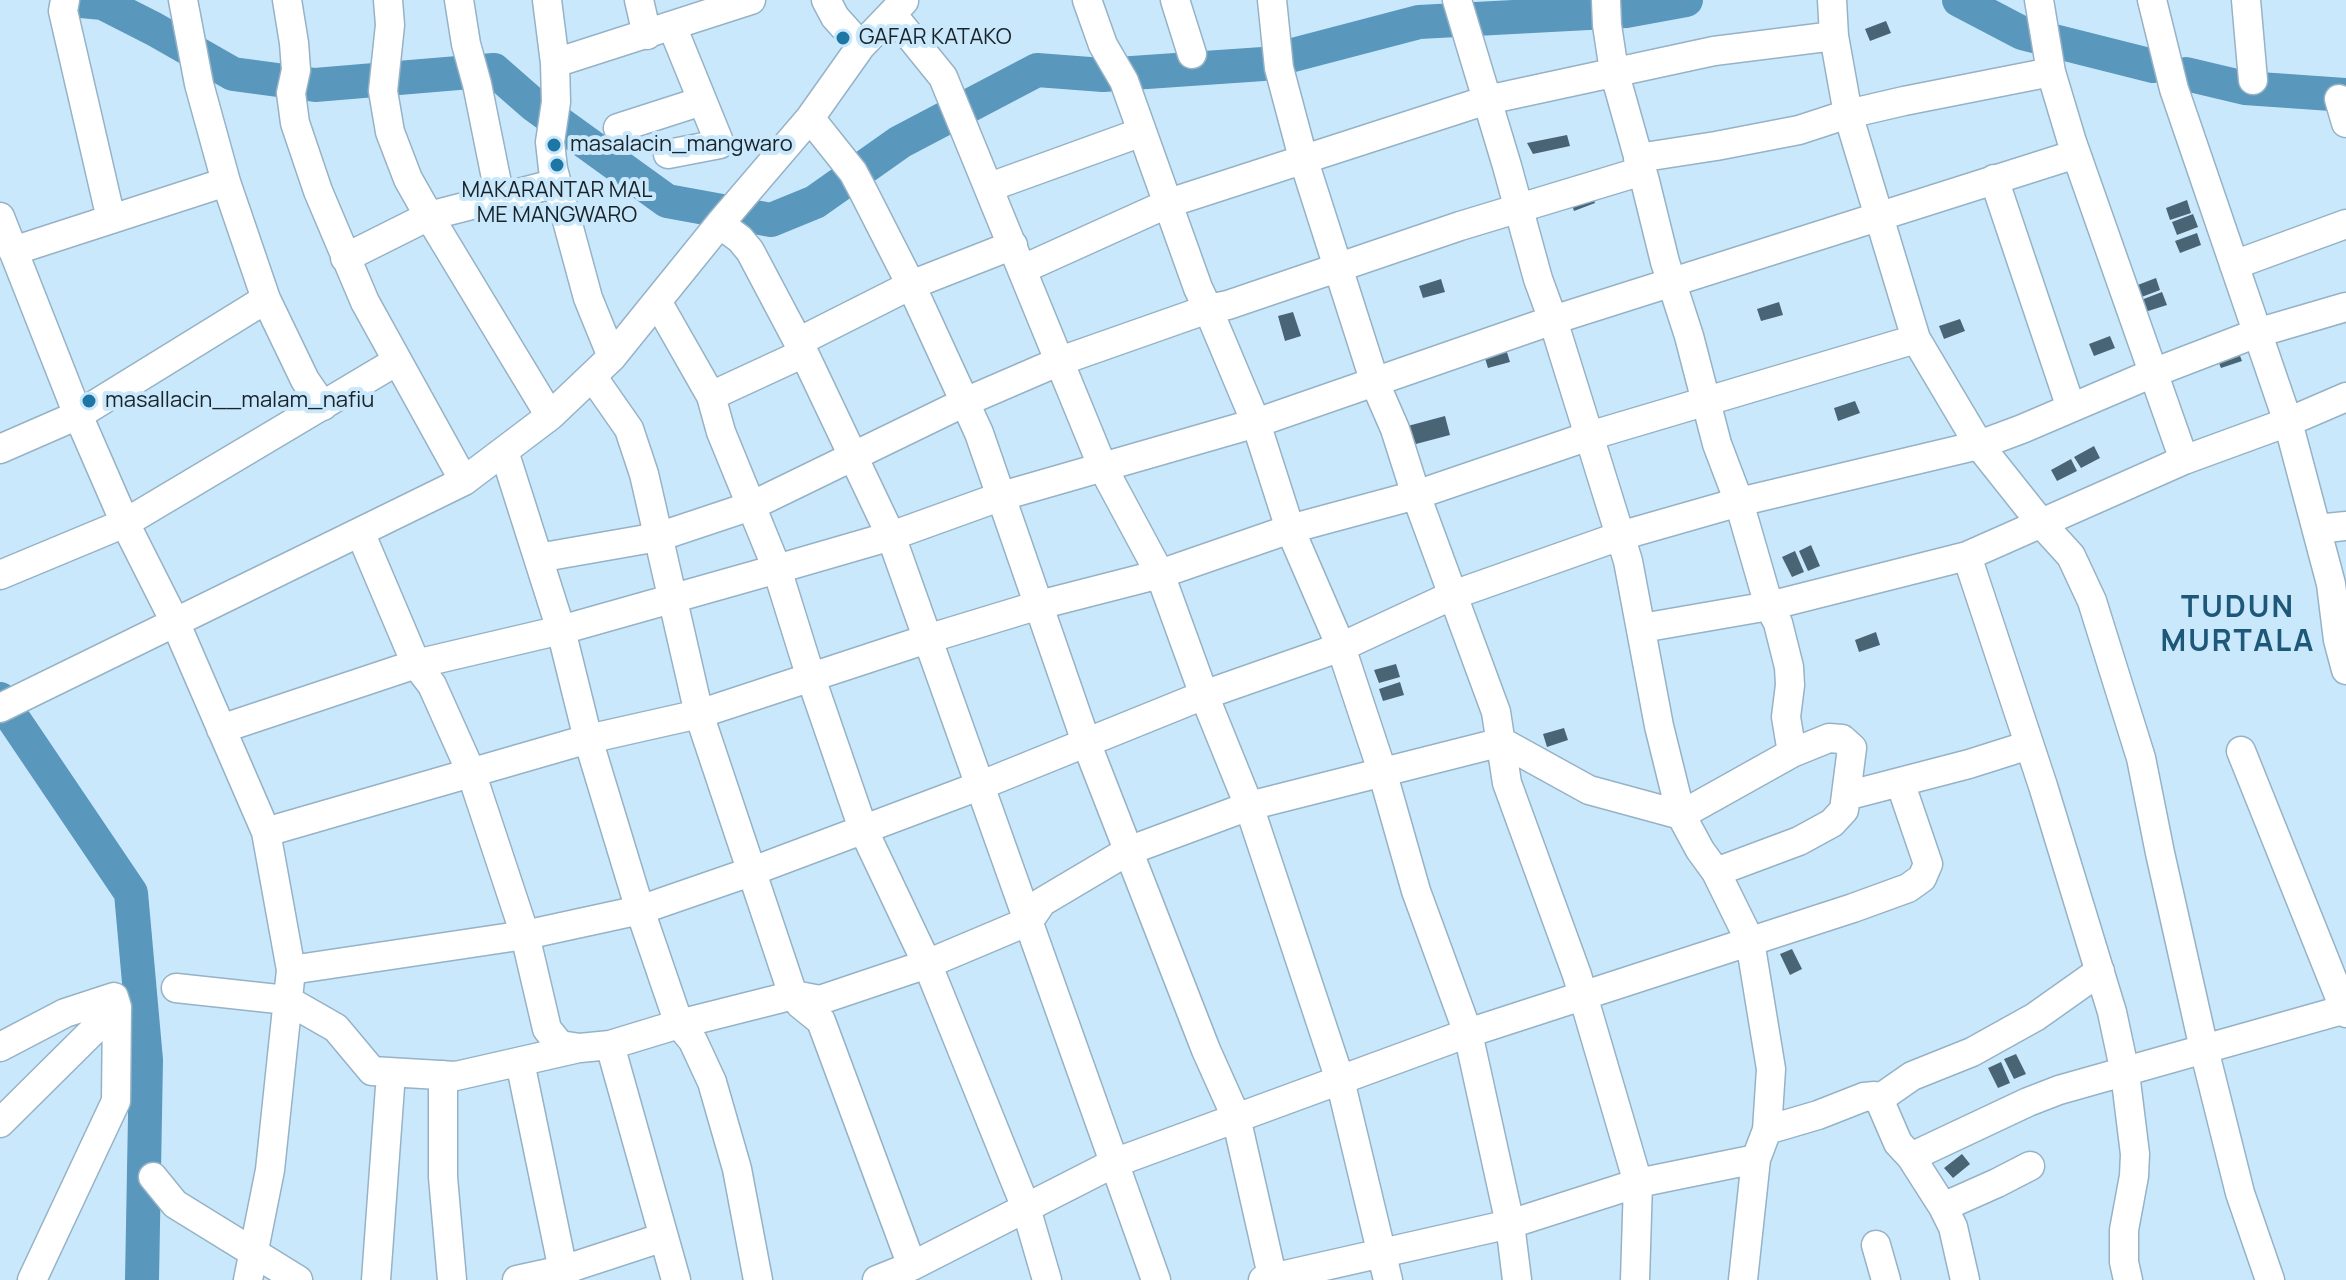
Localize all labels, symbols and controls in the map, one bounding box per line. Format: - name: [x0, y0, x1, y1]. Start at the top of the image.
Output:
- place label: GAFAR KATAKO: [859, 25, 1012, 51]
- marker: GAFAR KATAKO: [834, 29, 852, 47]
- place label: masalacin_mangwaro: [570, 132, 793, 158]
- marker: masalacin_mangwaro: [545, 136, 563, 154]
- marker: MAKARANTAR MAL ME MANGWARO: [548, 156, 566, 174]
- place label: MAKARANTAR MAL ME MANGWARO: [462, 178, 652, 230]
- place label: masallacin__malam_nafiu: [105, 388, 374, 414]
- marker: masallacin__malam_nafiu: [80, 392, 98, 410]
- district label: TUDUN MURTALA: [2161, 591, 2315, 662]

